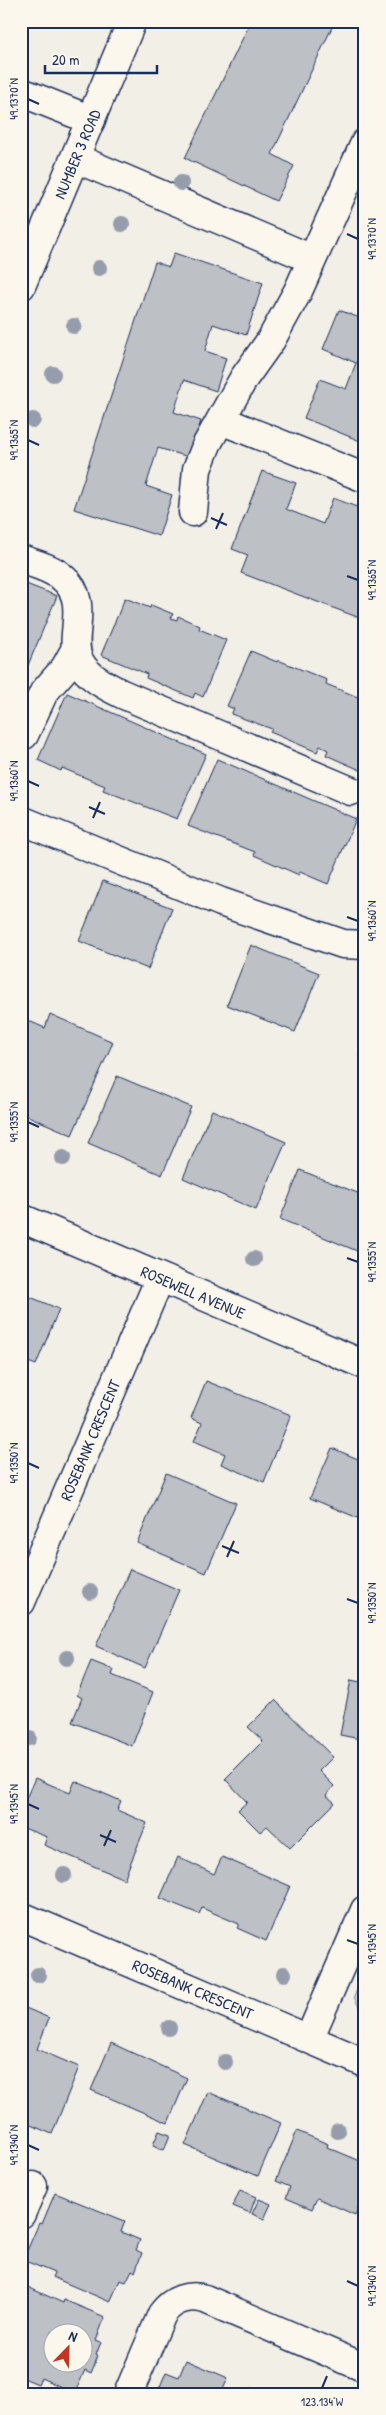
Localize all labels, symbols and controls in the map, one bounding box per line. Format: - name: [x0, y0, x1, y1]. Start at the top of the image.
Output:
- scale bar: [45, 42, 158, 74]
- text: 20 m: [52, 49, 79, 70]
- text: 49.1370°N: [5, 78, 22, 120]
- street label: NUMBER 3 ROAD: [48, 105, 106, 202]
- text: 49.1370°N: [363, 218, 380, 260]
- text: 49.1365°N: [5, 420, 22, 460]
- text: 49.1365°N: [363, 560, 380, 600]
- text: 49.1360°N: [5, 761, 22, 801]
- text: 49.1360°N: [363, 901, 380, 941]
- text: 49.1355°N: [5, 1102, 22, 1142]
- text: 49.1355°N: [363, 1242, 380, 1282]
- street label: ROSEWELL AVENUE: [137, 1260, 249, 1324]
- street label: ROSEBANK CRESCENT: [55, 1376, 126, 1504]
- text: 49.1350°N: [5, 1443, 22, 1483]
- text: 49.1350°N: [363, 1583, 380, 1623]
- text: 49.1345°N: [5, 1784, 22, 1824]
- text: 49.1345°N: [363, 1924, 380, 1964]
- street label: ROSEBANK CRESCENT: [129, 1954, 257, 2025]
- text: 49.1340°N: [5, 2125, 22, 2165]
- text: 49.1340°N: [363, 2266, 380, 2306]
- north arrow: [42, 2322, 92, 2372]
- text: N: [66, 2325, 81, 2346]
- text: 123.134°W: [301, 2393, 344, 2410]

